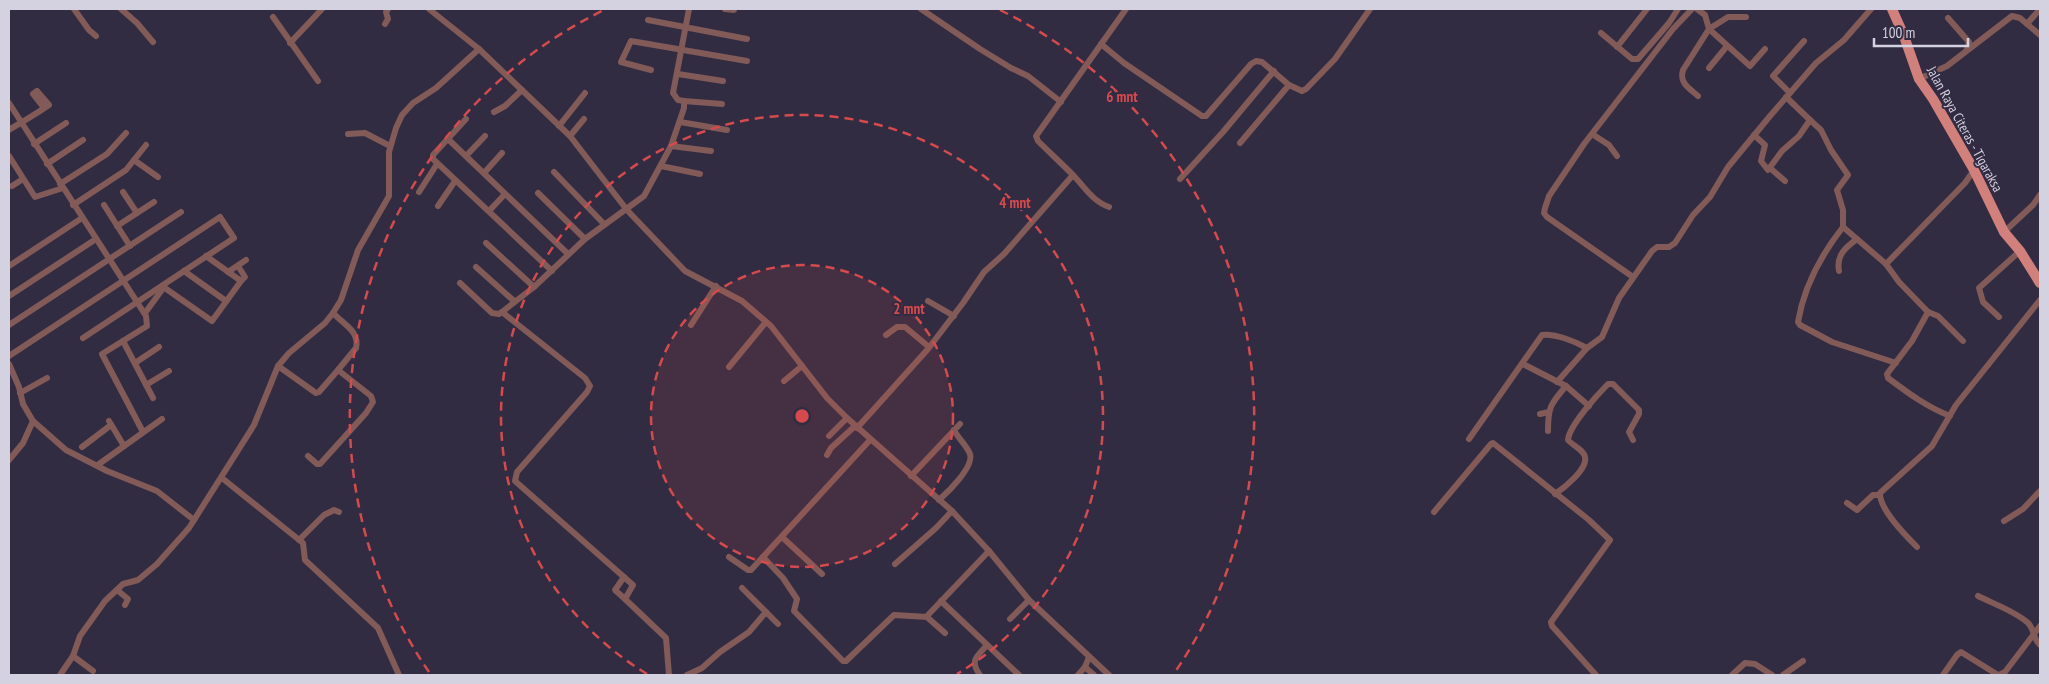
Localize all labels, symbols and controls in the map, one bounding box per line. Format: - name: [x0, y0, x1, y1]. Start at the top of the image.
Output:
- scale bar: [1874, 15, 1968, 47]
- text: 100 m: [1882, 23, 1915, 42]
- street label: Jalan Raya Citeras - Tigaraksa: [1922, 62, 2007, 195]
- text: 6 mnt: [1106, 87, 1138, 106]
- text: 4 mnt: [999, 193, 1031, 212]
- text: 2 mnt: [893, 299, 925, 318]
- centre of rings: [793, 407, 811, 425]

